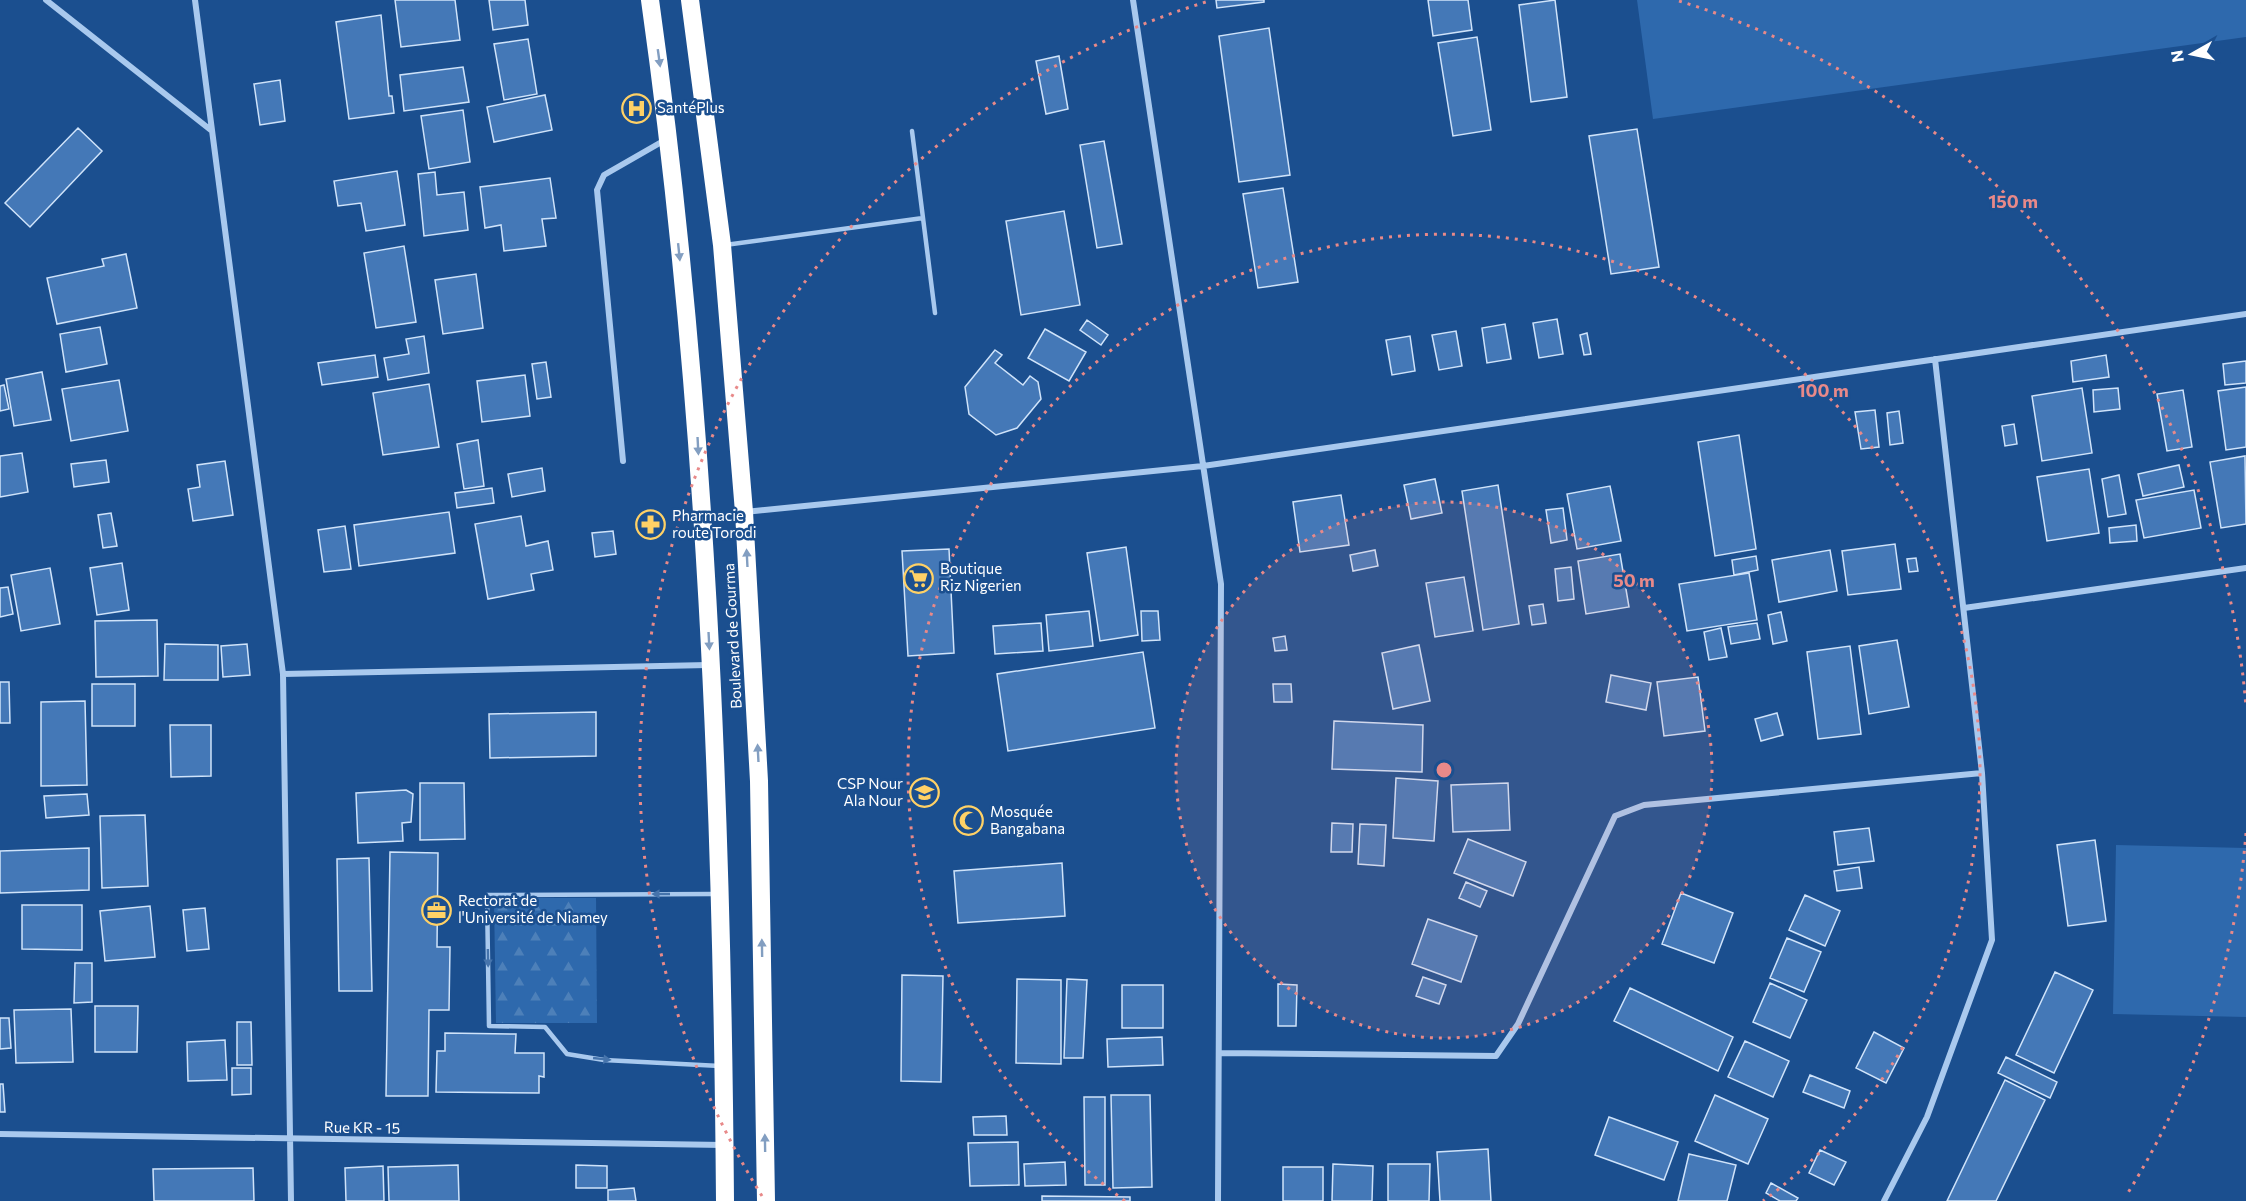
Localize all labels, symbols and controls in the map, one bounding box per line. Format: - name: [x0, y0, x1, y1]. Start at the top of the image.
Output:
- north arrow: [2162, 24, 2222, 84]
- one-way arrow: [654, 49, 663, 68]
- text: N: [2166, 49, 2187, 64]
- hospital icon: SantéPlus: [620, 92, 652, 124]
- place label: SantéPlus: [657, 98, 725, 116]
- text: 150 m: [1988, 190, 2038, 212]
- one-way arrow: [674, 242, 684, 261]
- text: 100 m: [1797, 379, 1849, 401]
- one-way arrow: [693, 436, 702, 455]
- place label: Pharmacie route Torodi: [672, 506, 757, 541]
- pharmacy icon: Pharmacie route Torodi: [635, 509, 667, 541]
- one-way arrow: [742, 548, 751, 567]
- place label: Boutique Riz Nigerien: [940, 559, 1022, 594]
- supermarket icon: Boutique Riz Nigerien: [903, 562, 935, 594]
- street label: Boulevard de Gourma: [719, 563, 745, 709]
- text: 50 m: [1613, 569, 1655, 591]
- one-way arrow: [704, 631, 713, 650]
- one-way arrow: [753, 743, 762, 762]
- centre of rings: [1434, 760, 1454, 780]
- place label: CSP Nour Ala Nour: [837, 774, 903, 809]
- school or university icon: CSP Nour Ala Nour: [908, 777, 940, 809]
- place label: Mosquée Bangabana: [990, 802, 1065, 837]
- mosque icon: Mosquée Bangabana: [953, 805, 985, 837]
- one-way arrow: [652, 889, 671, 899]
- place label: Rectorat de l'Université de Niamey: [458, 891, 608, 926]
- office icon: Rectorat de l'Université de Niamey: [421, 894, 453, 926]
- one-way arrow: [757, 938, 767, 957]
- one-way arrow: [483, 949, 493, 968]
- one-way arrow: [592, 1054, 611, 1064]
- street label: Rue KR - 15: [324, 1117, 400, 1137]
- one-way arrow: [761, 1133, 770, 1152]

